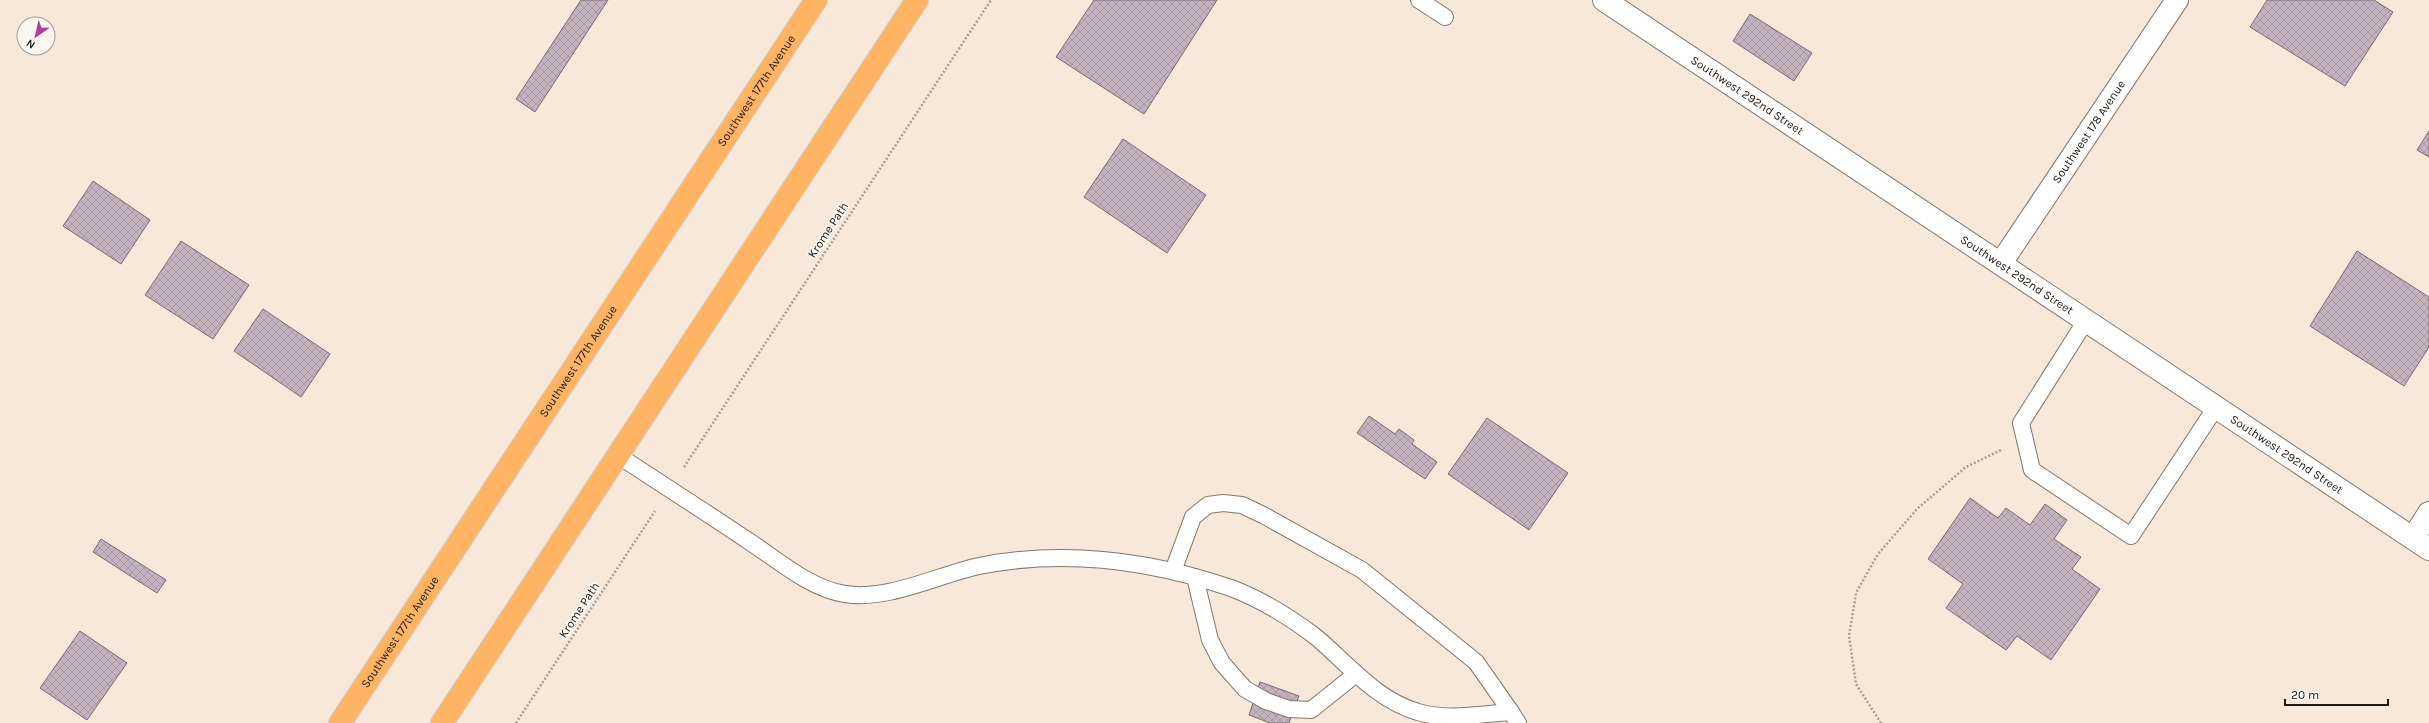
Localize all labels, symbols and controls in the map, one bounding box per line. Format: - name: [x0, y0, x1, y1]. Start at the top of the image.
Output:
- north arrow: [16, 16, 56, 56]
- street label: Southwest 177th Avenue: [714, 32, 798, 149]
- text: N: [24, 36, 38, 51]
- street label: Southwest 292nd Street: [1688, 53, 1807, 138]
- street label: Southwest 178 Avenue: [2049, 78, 2128, 186]
- street label: Krome Path: [805, 200, 851, 260]
- street label: Southwest 292nd Street: [1958, 232, 2076, 318]
- street label: Southwest 177th Avenue: [536, 303, 620, 420]
- street label: Southwest 292nd Street: [2228, 412, 2346, 497]
- street label: Southwest 177th Avenue: [358, 573, 442, 690]
- street label: Krome Path: [556, 580, 602, 640]
- scale bar: [2285, 681, 2388, 707]
- text: 20 m: [2291, 688, 2319, 702]

